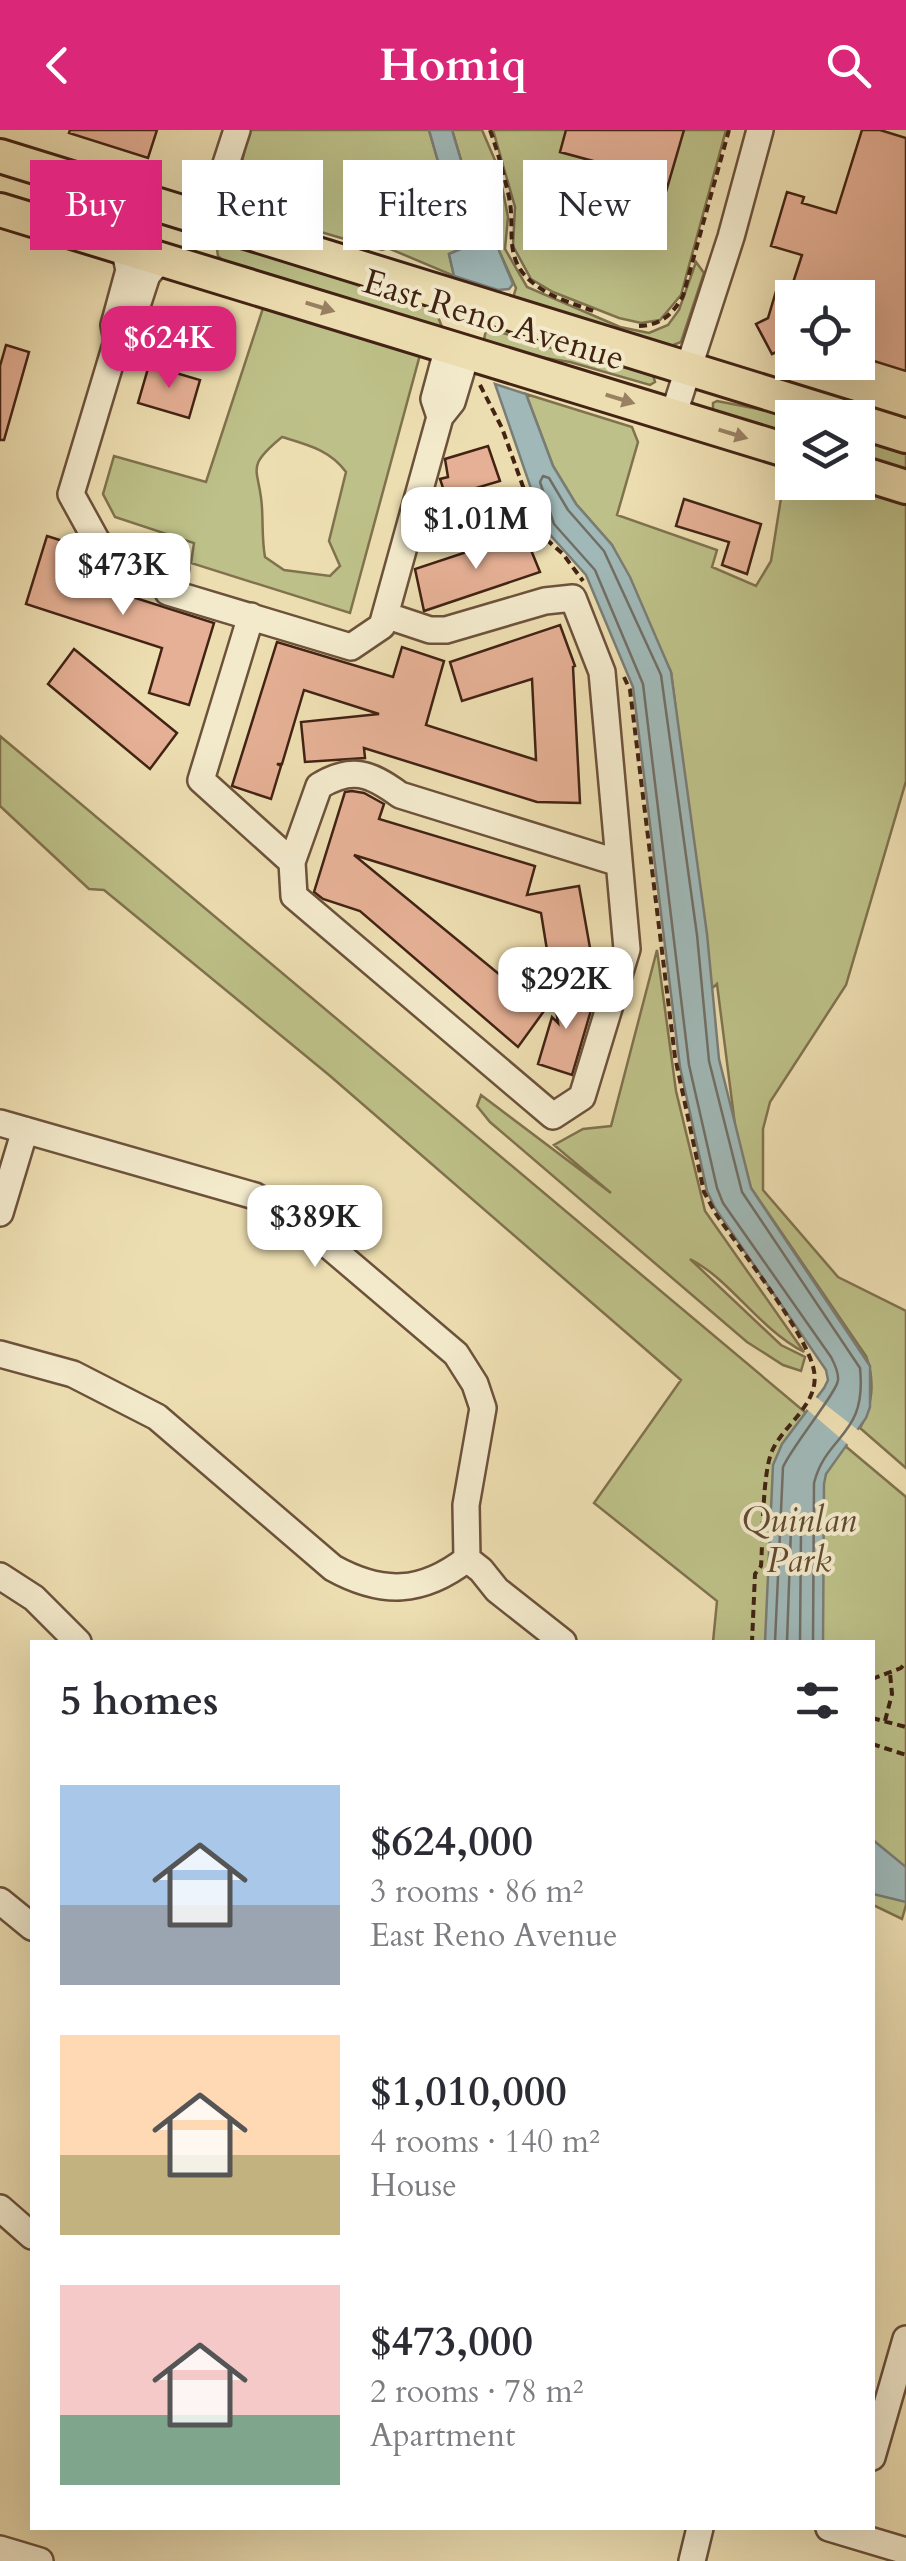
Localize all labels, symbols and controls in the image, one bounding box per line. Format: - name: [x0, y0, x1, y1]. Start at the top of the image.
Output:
- text: Homiq: [379, 35, 527, 96]
- icon: back: [30, 38, 85, 93]
- icon: search: [821, 38, 876, 93]
- chip: Buy: [30, 160, 162, 250]
- chip: Rent: [182, 160, 323, 250]
- chip: Filters: [343, 160, 503, 250]
- chip: New: [523, 160, 667, 250]
- street label: East Reno Avenue: [357, 257, 630, 382]
- map controls: [775, 280, 875, 500]
- button: locate: [775, 280, 875, 380]
- one-way arrow: [305, 301, 335, 316]
- pin: $624K: [99, 306, 239, 391]
- text: $624K: [123, 316, 215, 360]
- one-way arrow: [605, 392, 636, 407]
- button: layers: [775, 400, 875, 500]
- one-way arrow: [718, 427, 749, 442]
- pin: $1.01M: [395, 487, 557, 572]
- text: $1.01M: [423, 497, 529, 541]
- pin: $473K: [53, 533, 193, 618]
- text: $473K: [77, 543, 169, 587]
- pin: $292K: [496, 947, 636, 1032]
- text: $292K: [520, 957, 612, 1001]
- pin: $389K: [245, 1185, 385, 1270]
- text: $389K: [269, 1195, 361, 1239]
- park label: Quinlan Park: [742, 1497, 856, 1585]
- text: 5 homes: [60, 1672, 218, 1729]
- icon: filters: [790, 1673, 845, 1728]
- text: $624,000: [370, 1813, 533, 1870]
- icon: home: [140, 1825, 260, 1945]
- text: 3 rooms · 86 m²: [370, 1870, 583, 1914]
- text: East Reno Avenue: [370, 1914, 618, 1958]
- text: $1,010,000: [370, 2063, 567, 2120]
- icon: home: [140, 2075, 260, 2195]
- text: 4 rooms · 140 m²: [370, 2120, 600, 2164]
- text: House: [370, 2164, 457, 2208]
- text: $473,000: [370, 2313, 533, 2370]
- icon: home: [140, 2325, 260, 2445]
- text: 2 rooms · 78 m²: [370, 2370, 583, 2414]
- text: Apartment: [370, 2414, 515, 2458]

